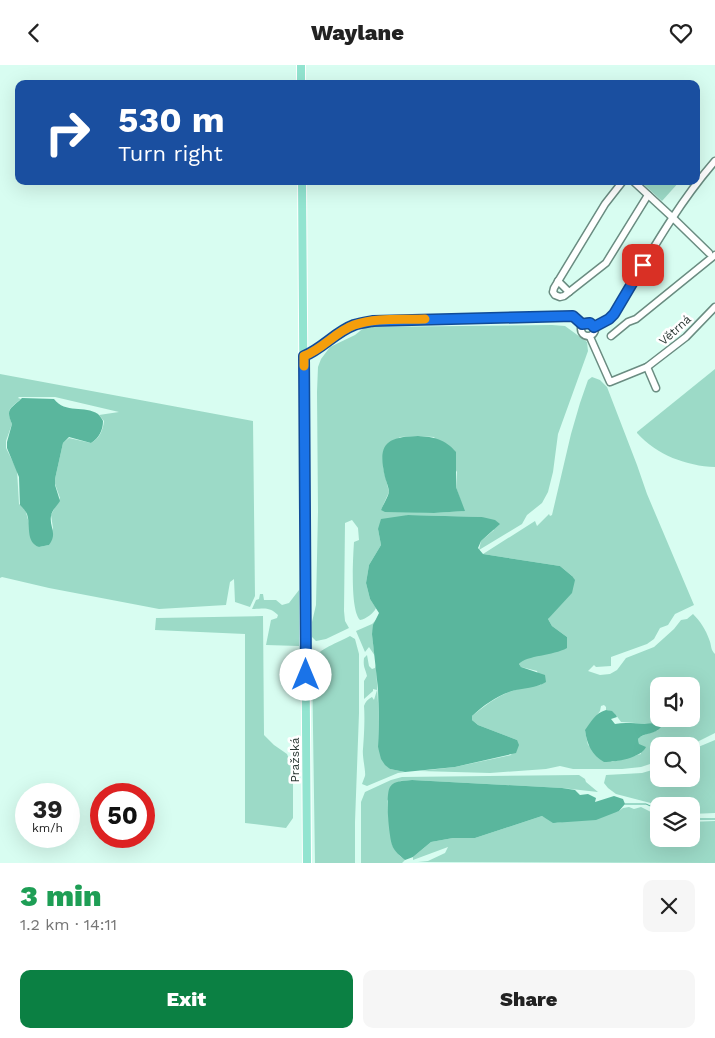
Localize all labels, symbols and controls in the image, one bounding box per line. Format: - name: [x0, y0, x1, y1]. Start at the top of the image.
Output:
- icon: back: [20, 19, 48, 47]
- icon: heart: [667, 19, 695, 47]
- text: Waylane: [311, 20, 404, 45]
- text: 530 m: [118, 99, 225, 141]
- icon: right: [35, 100, 100, 165]
- text: Turn right: [118, 141, 223, 166]
- pin: [622, 244, 664, 286]
- icon: arrive: [629, 251, 657, 279]
- street label: Větrná: [656, 312, 694, 348]
- position arrow: [279, 648, 331, 700]
- map controls: [650, 677, 700, 847]
- button: sound: [650, 677, 700, 727]
- street label: Pražská: [288, 737, 302, 783]
- button: search: [650, 737, 700, 787]
- speed limit sign: 50: [90, 783, 155, 848]
- text: 39: [32, 795, 63, 824]
- button: layers: [650, 797, 700, 847]
- text: km/h: [32, 821, 63, 835]
- text: 3 min: [20, 878, 102, 913]
- button: close: [643, 880, 695, 932]
- text: 1.2 km · 14:11: [20, 915, 117, 934]
- button: Exit: [20, 970, 353, 1028]
- button: Share: [363, 970, 695, 1028]

